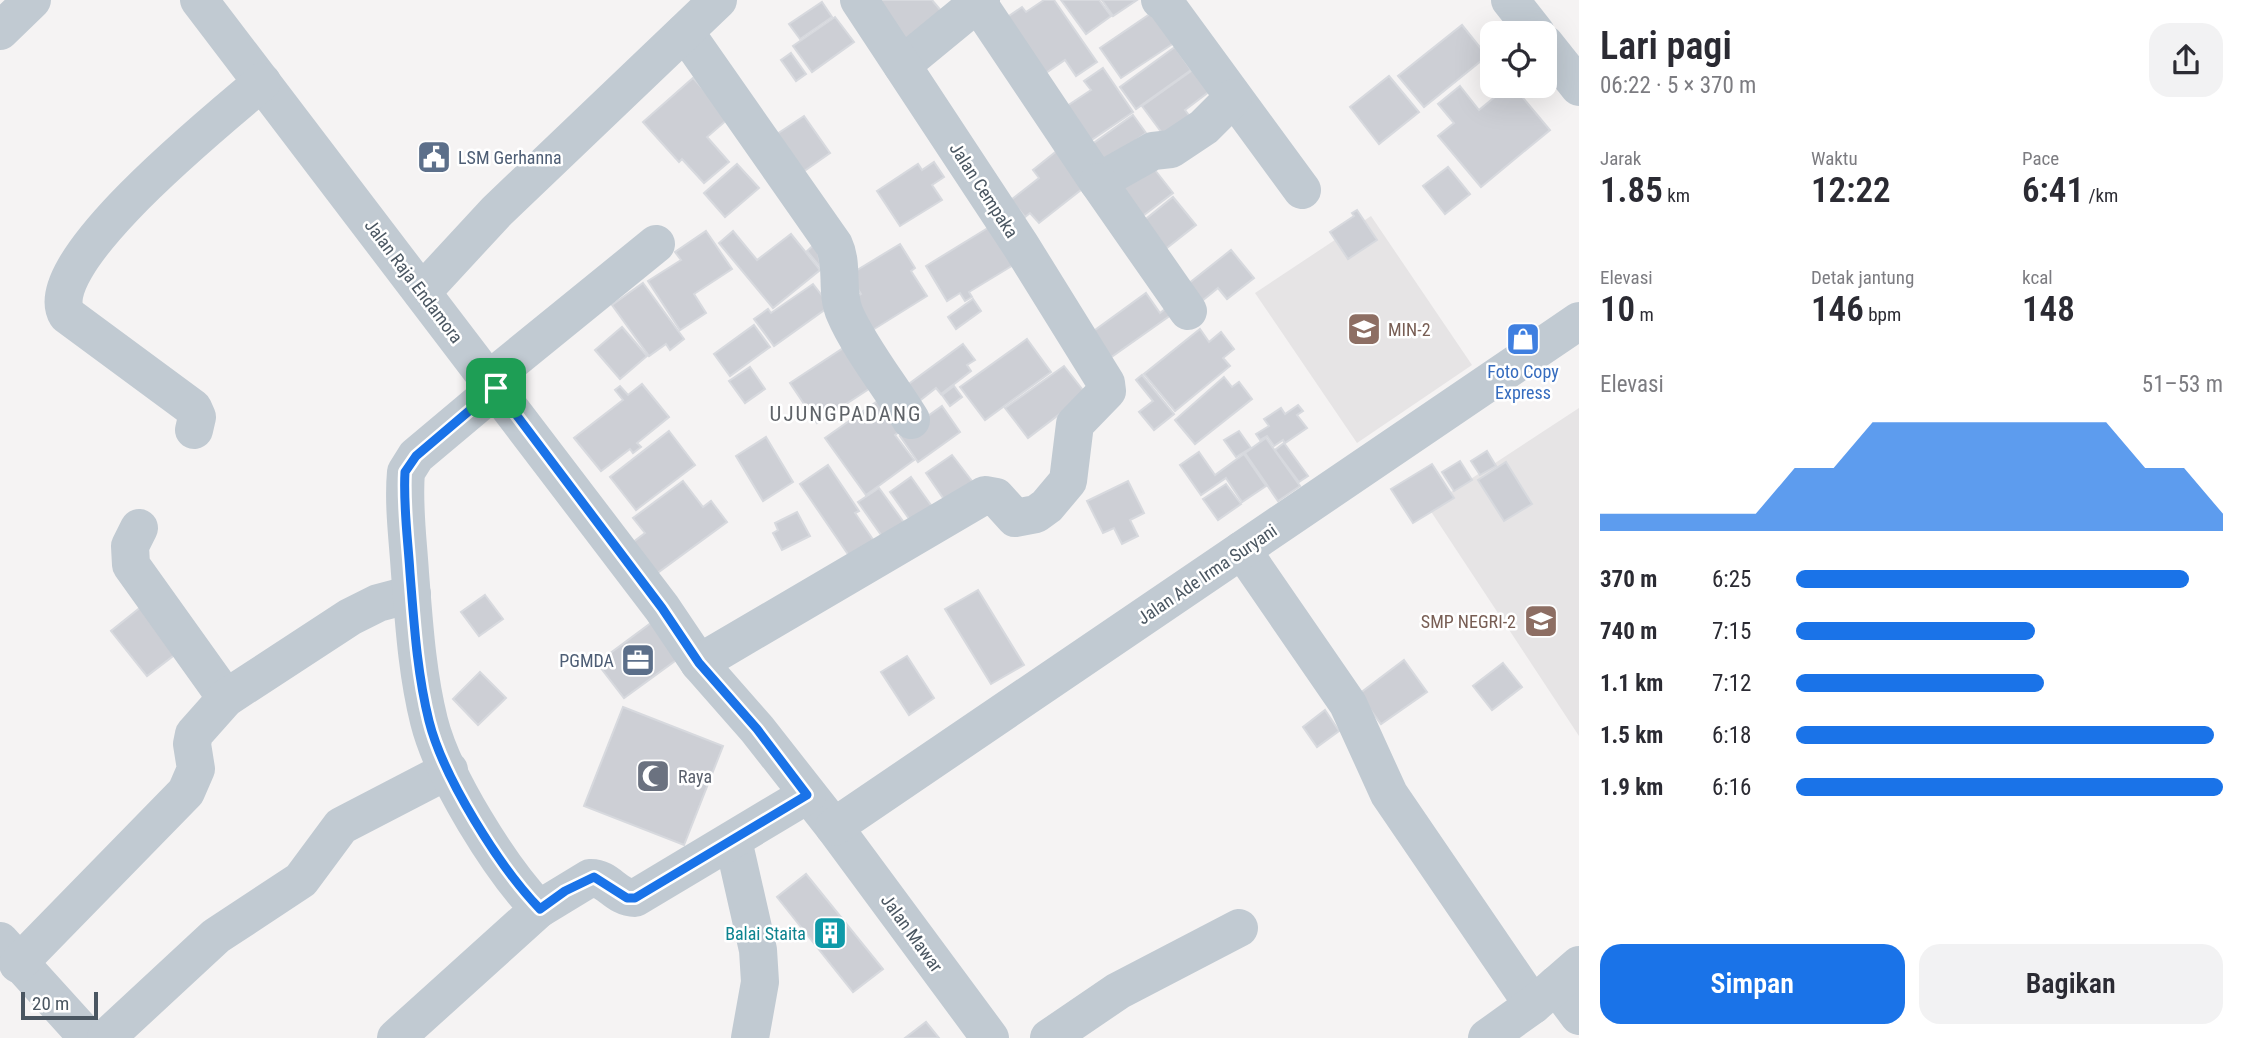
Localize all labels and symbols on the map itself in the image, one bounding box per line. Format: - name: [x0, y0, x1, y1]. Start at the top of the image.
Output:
- public building icon: LSM Gerhanna: [415, 138, 453, 176]
- street label: Jalan Cempaka: [945, 138, 1023, 242]
- place label: LSM Gerhanna: [458, 147, 562, 168]
- street label: Jalan Raja Endamora: [361, 215, 467, 347]
- school or university icon: MIN-2: [1345, 310, 1383, 348]
- place label: MIN-2: [1388, 319, 1431, 340]
- shop icon: Foto Copy Express: [1504, 320, 1542, 358]
- pin: [466, 358, 526, 418]
- place label: Foto Copy Express: [1487, 361, 1559, 403]
- district label: UJUNGPADANG: [770, 402, 922, 426]
- street label: Jalan Ade Irma Suryani: [1133, 520, 1281, 628]
- school or university icon: SMP NEGRI-2: [1522, 602, 1560, 640]
- place label: SMP NEGRI-2: [1421, 611, 1516, 632]
- office icon: PGMDA: [619, 641, 657, 679]
- place label: PGMDA: [559, 650, 615, 671]
- mosque icon: Raya: [634, 757, 672, 795]
- place label: Raya: [678, 766, 712, 787]
- street label: Jalan Mawar: [877, 890, 948, 976]
- building icon: Balai Staita: [811, 914, 849, 952]
- place label: Balai Staita: [725, 923, 806, 944]
- scale bar: [21, 989, 98, 1021]

